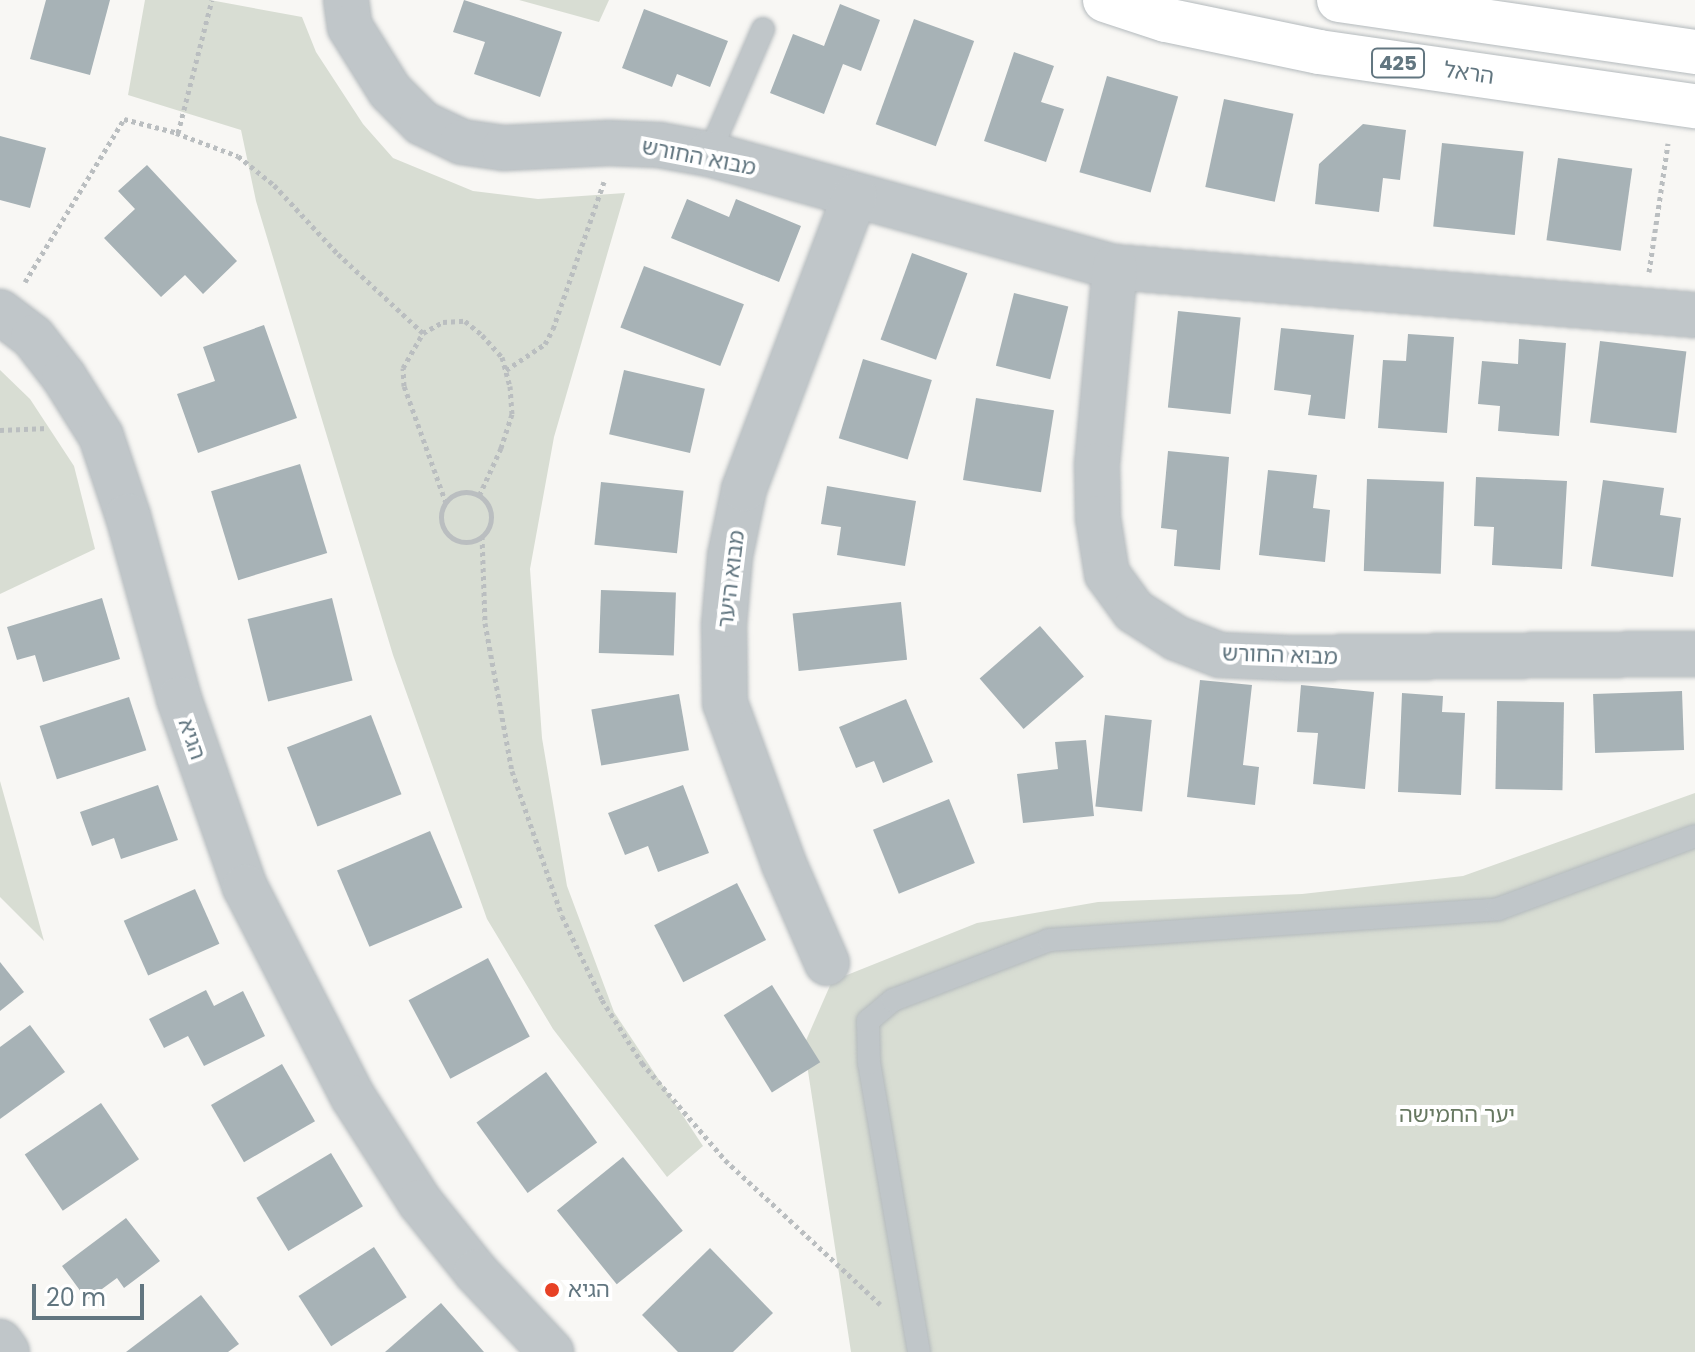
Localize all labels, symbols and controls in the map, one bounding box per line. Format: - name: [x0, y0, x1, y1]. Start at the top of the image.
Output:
- road number: 425: [1370, 47, 1426, 79]
- street label: הראל: [1442, 56, 1496, 90]
- street label: מבוא החורש: [640, 133, 758, 181]
- street label: מבוא היער: [712, 529, 750, 629]
- street label: מבוא החורש: [1222, 640, 1338, 670]
- street label: הגיא: [173, 715, 211, 763]
- park label: יער החמישה: [1399, 1102, 1515, 1128]
- scale bar: [36, 1268, 148, 1318]
- place label: הגיא: [568, 1277, 610, 1303]
- text: 20 m: [46, 1281, 106, 1314]
- marker: הגיא: [543, 1281, 561, 1299]

